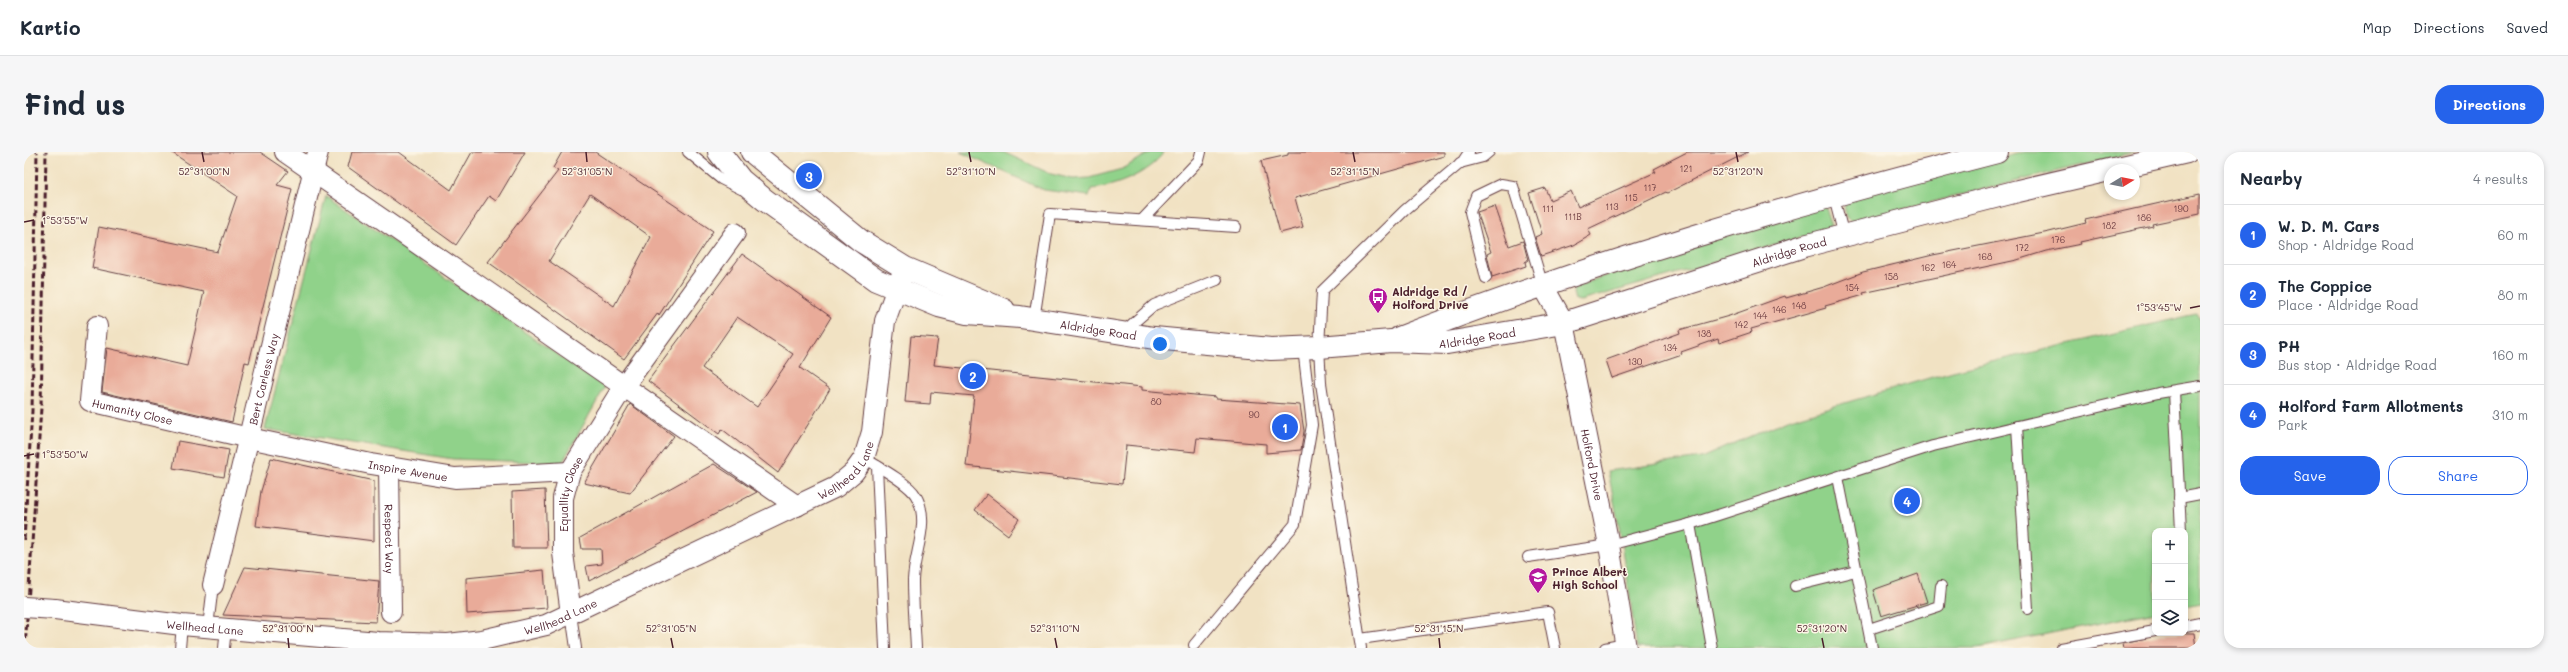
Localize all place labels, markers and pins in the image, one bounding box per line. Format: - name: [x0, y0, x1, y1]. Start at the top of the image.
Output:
- pin: 3: [796, 161, 822, 191]
- place label: Aldridge Rd / Holford Drive: [1392, 284, 1469, 312]
- bus stop icon: Aldridge Rd / Holford Drive: [1367, 286, 1389, 314]
- pin: 2: [960, 361, 986, 391]
- pin: 1: [1272, 412, 1298, 442]
- pin: 4: [1894, 486, 1920, 516]
- place label: Prince Albert High School: [1552, 564, 1627, 592]
- school or university icon: Prince Albert High School: [1527, 566, 1549, 594]

